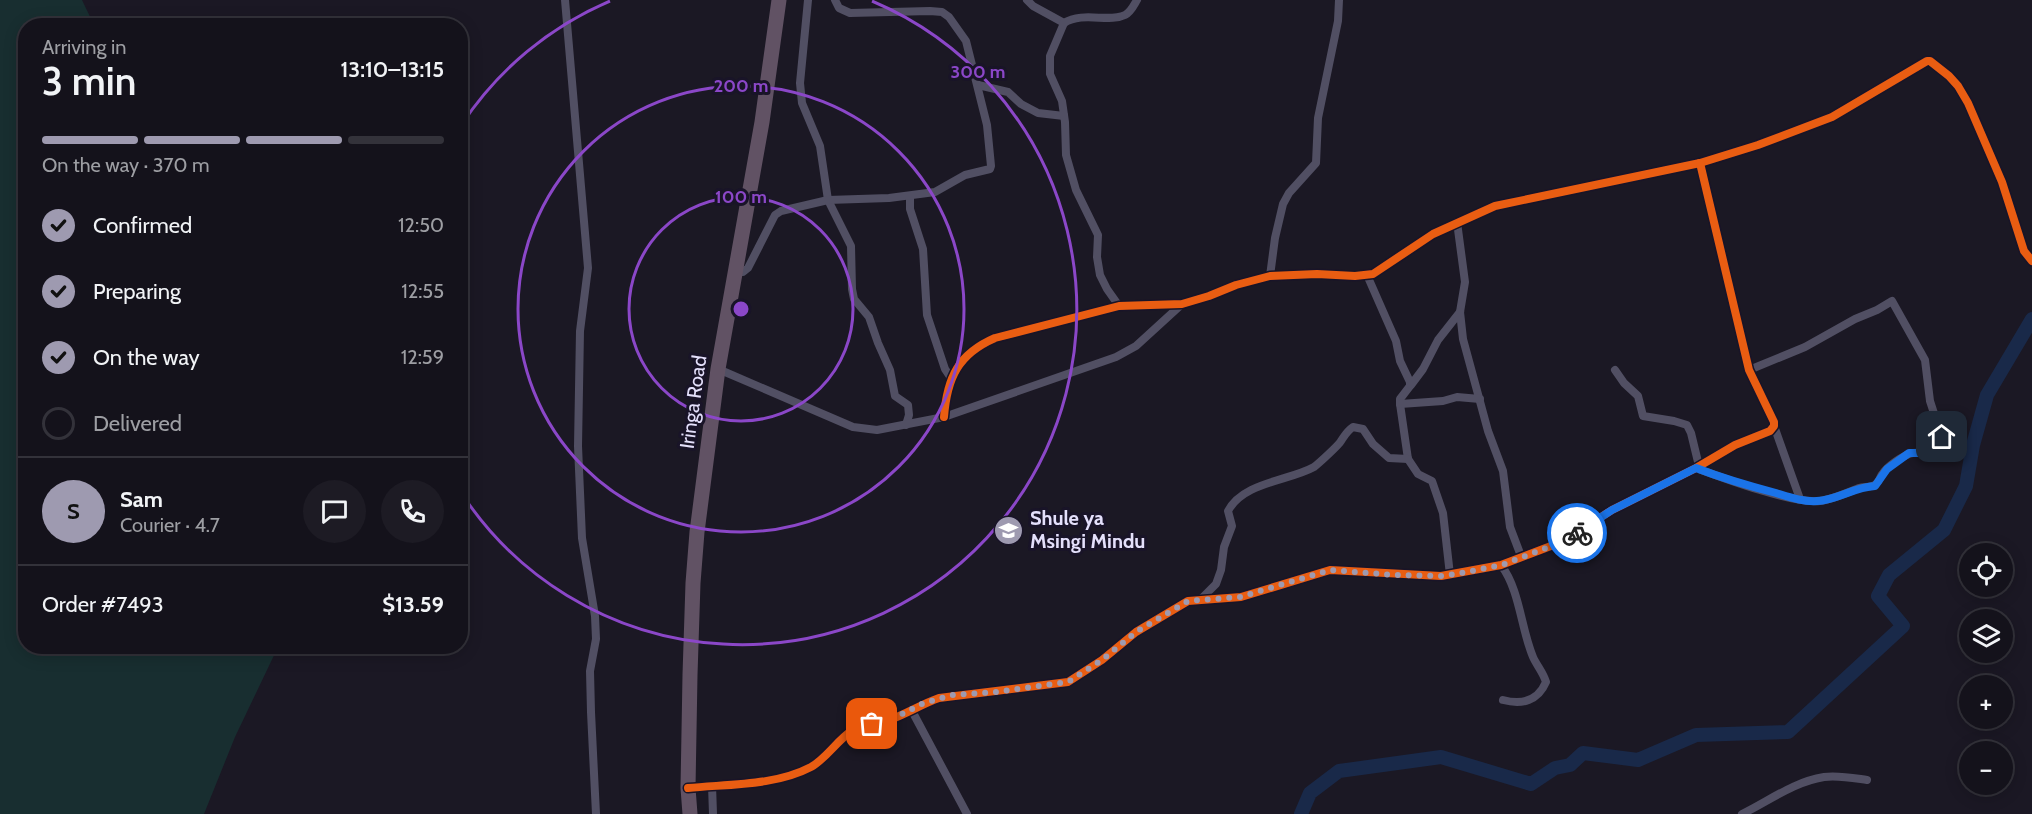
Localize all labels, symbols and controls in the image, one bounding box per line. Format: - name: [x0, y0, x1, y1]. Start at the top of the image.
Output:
- text: Arriving in: [42, 35, 126, 59]
- text: 13:10–13:15: [341, 56, 444, 83]
- text: 3 min: [42, 57, 136, 105]
- text: 300 m: [951, 61, 1005, 83]
- text: 200 m: [714, 75, 768, 97]
- text: On the way · 370 m: [42, 153, 209, 177]
- text: 100 m: [715, 186, 767, 208]
- icon: check: [42, 209, 75, 242]
- text: Confirmed: [93, 212, 192, 239]
- text: 12:50: [398, 213, 444, 237]
- icon: check: [42, 275, 75, 308]
- text: Preparing: [93, 278, 181, 305]
- text: 12:55: [401, 279, 444, 303]
- centre of rings: [731, 299, 751, 319]
- icon: check: [42, 341, 75, 374]
- text: On the way: [93, 344, 200, 371]
- text: 12:59: [401, 345, 444, 369]
- street label: Iringa Road: [675, 354, 711, 450]
- text: Delivered: [93, 410, 182, 437]
- pin: [1916, 411, 1967, 462]
- icon: home: [1925, 420, 1958, 453]
- button: chat: [303, 480, 366, 543]
- button: phone: [381, 480, 444, 543]
- text: Sam: [120, 486, 163, 513]
- text: S: [67, 498, 80, 525]
- courier: [1547, 503, 1607, 563]
- place label: Shule ya Msingi Mindu: [1030, 506, 1145, 553]
- text: Courier · 4.7: [120, 513, 220, 537]
- school or university icon: Shule ya Msingi Mindu: [993, 514, 1025, 546]
- icon: bike: [1561, 517, 1594, 550]
- map controls: [1959, 543, 2013, 795]
- button: locate: [1959, 543, 2013, 597]
- text: Order #7493: [42, 591, 164, 618]
- text: $13.59: [382, 591, 444, 618]
- button: layers: [1959, 609, 2013, 663]
- button: +: [1959, 675, 2013, 729]
- pin: [846, 698, 897, 749]
- icon: bag: [855, 707, 888, 740]
- button: −: [1959, 741, 2013, 795]

